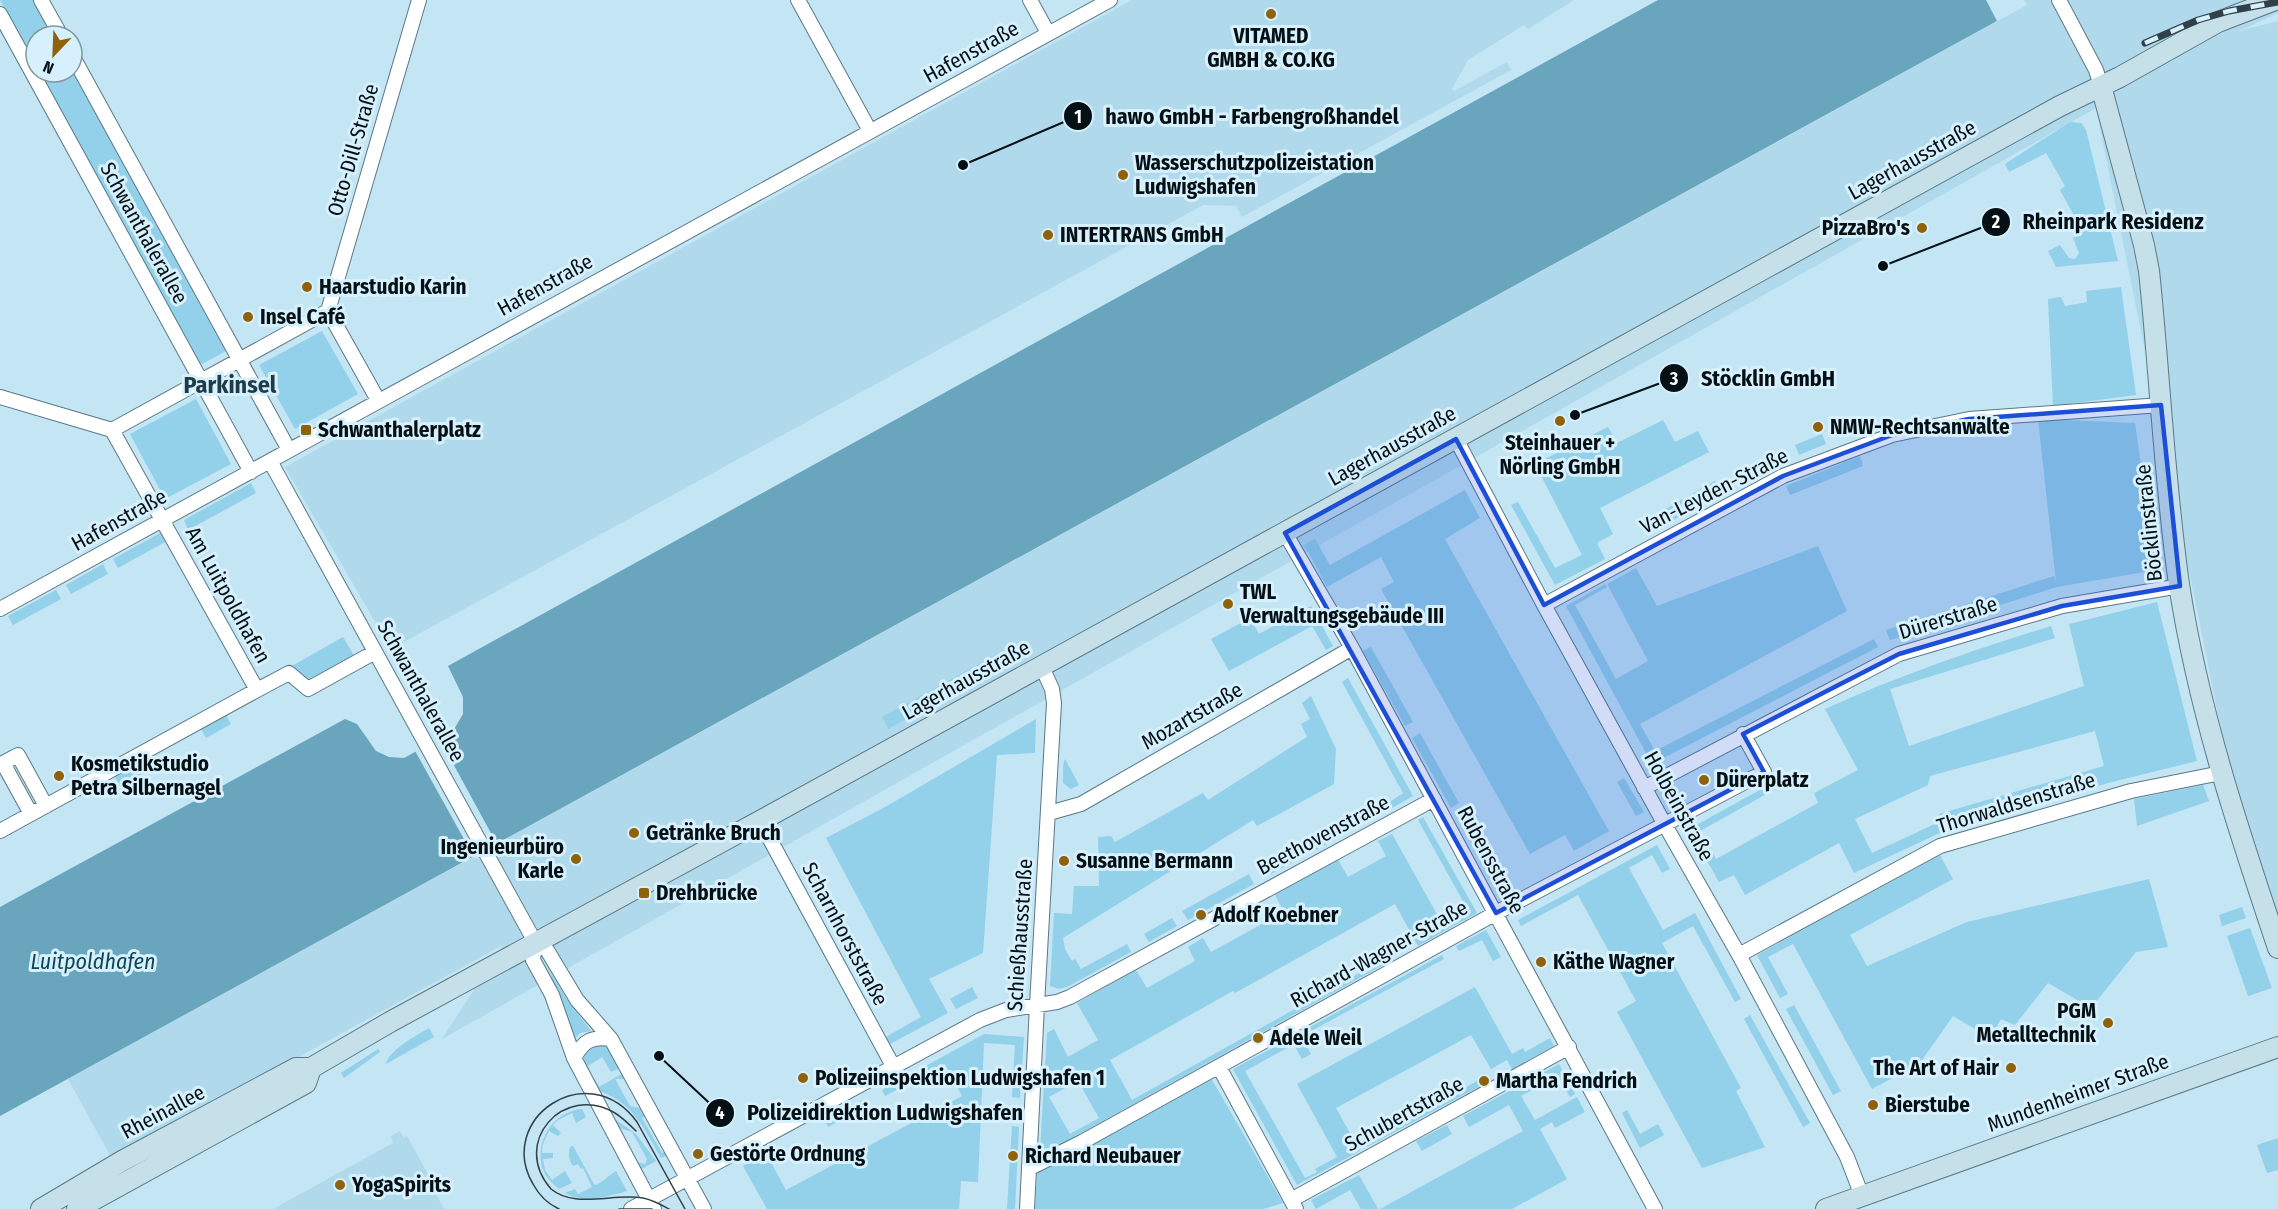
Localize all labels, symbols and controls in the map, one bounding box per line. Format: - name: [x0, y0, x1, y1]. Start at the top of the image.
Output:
- marker: VITAMED GMBH & CO.KG: [1264, 7, 1278, 21]
- street label: Hafenstraße: [919, 15, 1023, 89]
- place label: VITAMED GMBH & CO.KG: [1207, 23, 1335, 73]
- north arrow: [24, 24, 84, 84]
- text: N: [40, 57, 56, 78]
- street label: Otto-Dill-Straße: [322, 81, 384, 219]
- callout: hawo GmbH - Farbengroßhandel: [1063, 96, 1411, 136]
- text: hawo GmbH - Farbengroßhandel: [1105, 103, 1400, 130]
- text: 1: [1074, 106, 1082, 128]
- street label: Lagerhausstraße: [1844, 114, 1980, 206]
- place label: Wasserschutzpolizeistation Ludwigshafen: [1135, 150, 1374, 200]
- street label: Schwanthalerallee: [94, 158, 194, 308]
- marker: Wasserschutzpolizeistation Ludwigshafen: [1116, 168, 1130, 182]
- callout: Rheinpark Residenz: [1981, 202, 2216, 242]
- text: Rheinpark Residenz: [2022, 208, 2204, 235]
- text: 2: [1991, 211, 2000, 233]
- place label: PizzaBro's: [1822, 215, 1910, 241]
- marker: PizzaBro's: [1915, 221, 1929, 235]
- place label: INTERTRANS GmbH: [1060, 222, 1224, 248]
- marker: INTERTRANS GmbH: [1041, 228, 1055, 242]
- street label: Hafenstraße: [493, 248, 597, 322]
- place label: Haarstudio Karin: [319, 274, 466, 300]
- marker: Haarstudio Karin: [300, 280, 314, 294]
- place label: Insel Café: [260, 304, 346, 330]
- marker: Insel Café: [241, 310, 255, 324]
- callout: Stöcklin GmbH: [1659, 358, 1847, 398]
- text: Stöcklin GmbH: [1701, 365, 1835, 392]
- text: 3: [1669, 368, 1679, 390]
- district label: Parkinsel: [184, 371, 277, 399]
- street label: Lagerhausstraße: [1324, 400, 1460, 492]
- marker: Steinhauer + Nörling GmbH: [1553, 414, 1567, 428]
- place label: NMW-Rechtsanwälte: [1830, 414, 2010, 440]
- place label: Schwanthalerplatz: [318, 417, 481, 443]
- marker: NMW-Rechtsanwälte: [1811, 420, 1825, 434]
- marker: Schwanthalerplatz: [299, 423, 313, 437]
- place label: Steinhauer + Nörling GmbH: [1500, 430, 1620, 480]
- street label: Van-Leyden-Straße: [1636, 442, 1792, 540]
- street label: Böcklinstraße: [2130, 463, 2168, 583]
- street label: Hafenstraße: [67, 483, 171, 557]
- street label: Am Luitpoldhafen: [180, 522, 276, 668]
- place label: TWL Verwaltungsgebäude III: [1239, 579, 1444, 629]
- street label: Dürerstraße: [1896, 591, 2000, 645]
- marker: TWL Verwaltungsgebäude III: [1221, 597, 1235, 611]
- street label: Schwanthalerallee: [371, 616, 471, 766]
- street label: Lagerhausstraße: [898, 634, 1034, 726]
- street label: Mozartstraße: [1137, 677, 1247, 755]
- street label: Holbeinstraße: [1638, 747, 1720, 865]
- place label: Kosmetikstudio Petra Silbernagel: [71, 751, 221, 801]
- place label: Dürerplatz: [1716, 767, 1809, 793]
- street label: Thorwaldsenstraße: [1934, 767, 2098, 839]
- marker: Kosmetikstudio Petra Silbernagel: [52, 769, 66, 783]
- marker: Dürerplatz: [1697, 773, 1711, 787]
- street label: Beethovenstraße: [1252, 789, 1394, 881]
- street label: Rubensstraße: [1452, 802, 1530, 918]
- place label: Getränke Bruch: [646, 820, 781, 846]
- marker: Getränke Bruch: [627, 826, 641, 840]
- place label: Ingenieurbüro Karle: [440, 834, 564, 884]
- place label: Susanne Bermann: [1076, 848, 1233, 874]
- marker: Ingenieurbüro Karle: [569, 852, 583, 866]
- marker: Susanne Bermann: [1057, 854, 1071, 868]
- street label: Scharnhorststraße: [796, 858, 894, 1010]
- street label: Schießhausstraße: [1002, 858, 1038, 1012]
- place label: Drehbrücke: [656, 880, 758, 906]
- marker: Drehbrücke: [637, 886, 651, 900]
- street label: Richard-Wagner-Straße: [1286, 894, 1472, 1014]
- place label: Adolf Koebner: [1212, 902, 1339, 928]
- marker: Adolf Koebner: [1194, 908, 1208, 922]
- water label: Luitpoldhafen: [30, 948, 156, 975]
- place label: Käthe Wagner: [1553, 949, 1675, 975]
- marker: Käthe Wagner: [1534, 955, 1548, 969]
- place label: PGM Metalltechnik: [1976, 998, 2096, 1048]
- marker: PGM Metalltechnik: [2101, 1016, 2115, 1030]
- place label: Adele Weil: [1269, 1025, 1362, 1051]
- marker: Adele Weil: [1251, 1031, 1265, 1045]
- street label: Mundenheimer Straße: [1984, 1048, 2172, 1138]
- place label: The Art of Hair: [1873, 1055, 1999, 1081]
- marker: The Art of Hair: [2004, 1061, 2018, 1075]
- place label: Polizeiinspektion Ludwigshafen 1: [815, 1065, 1105, 1091]
- place label: Martha Fendrich: [1496, 1068, 1637, 1094]
- marker: Polizeiinspektion Ludwigshafen 1: [796, 1071, 810, 1085]
- street label: Schubertstraße: [1340, 1071, 1468, 1157]
- marker: Martha Fendrich: [1477, 1074, 1491, 1088]
- street label: Rheinallee: [117, 1079, 209, 1145]
- place label: Bierstube: [1885, 1092, 1970, 1118]
- callout: Polizeidirektion Ludwigshafen: [705, 1093, 1035, 1133]
- marker: Bierstube: [1866, 1098, 1880, 1112]
- text: Polizeidirektion Ludwigshafen: [747, 1099, 1023, 1126]
- text: 4: [715, 1102, 725, 1124]
- place label: Gestörte Ordnung: [710, 1141, 866, 1167]
- place label: Richard Neubauer: [1025, 1143, 1181, 1169]
- marker: Gestörte Ordnung: [691, 1147, 705, 1161]
- marker: Richard Neubauer: [1006, 1149, 1020, 1163]
- place label: YogaSpirits: [351, 1172, 451, 1198]
- marker: YogaSpirits: [333, 1178, 347, 1192]

